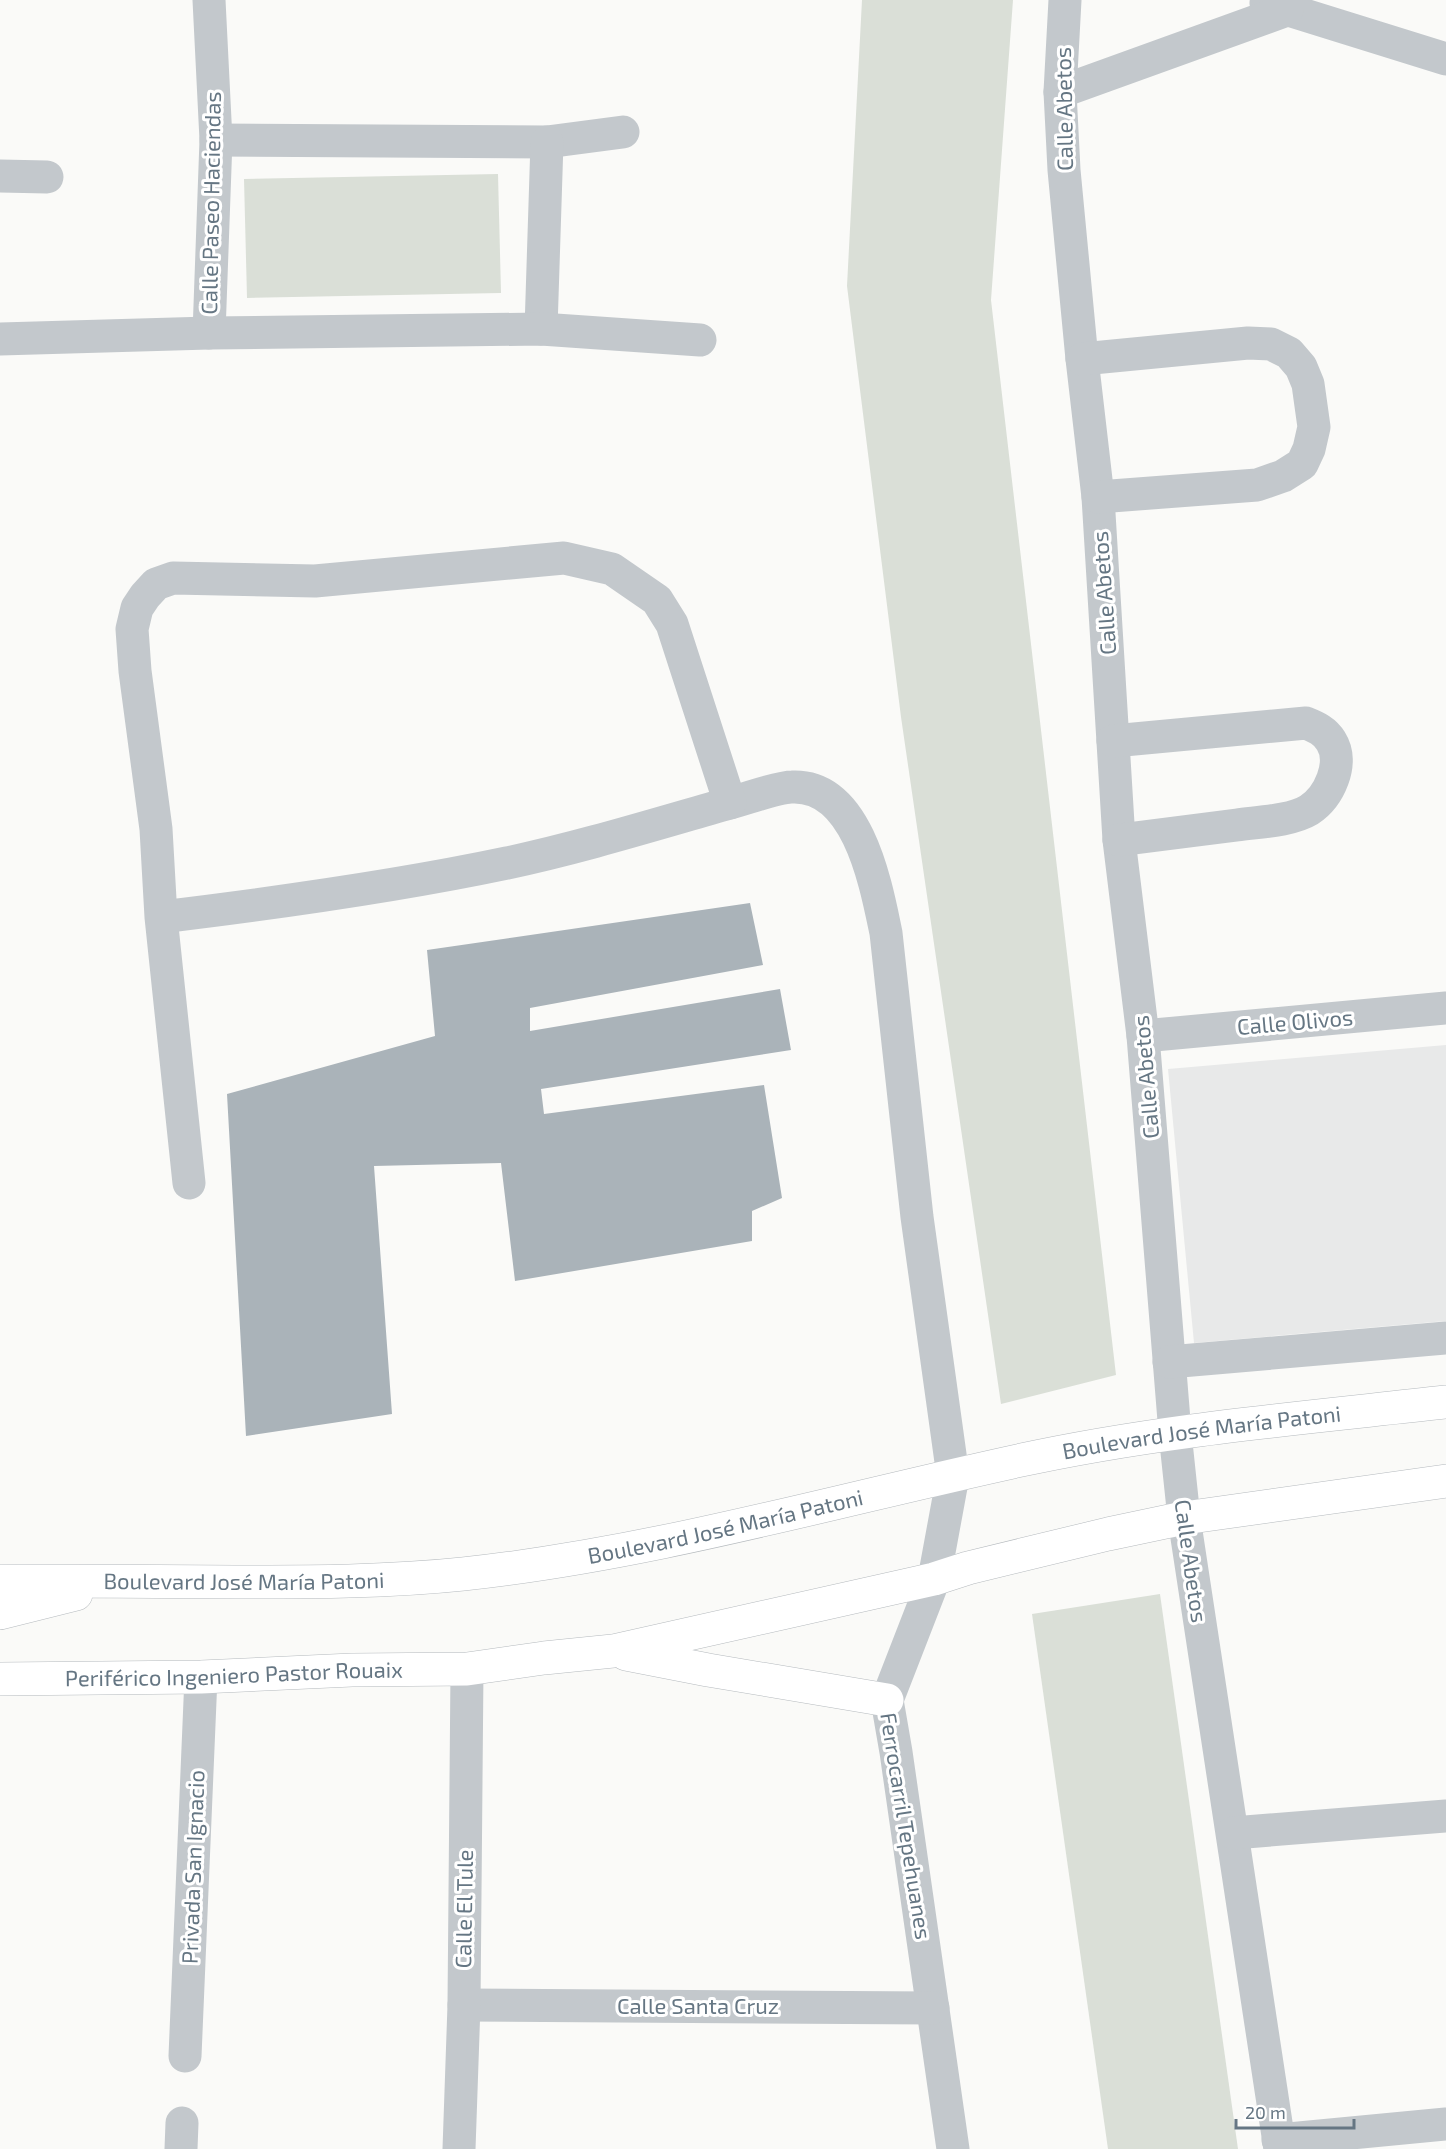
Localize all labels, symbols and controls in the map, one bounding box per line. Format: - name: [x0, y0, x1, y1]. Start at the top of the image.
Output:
- street label: Calle Abetos: [1049, 47, 1077, 171]
- street label: Calle Paseo Haciendas: [195, 91, 225, 315]
- street label: Calle Abetos: [1086, 530, 1120, 656]
- street label: Calle Olivos: [1236, 1003, 1354, 1039]
- street label: Calle Abetos: [1127, 1014, 1163, 1140]
- street label: Boulevard José María Patoni: [1060, 1399, 1342, 1463]
- street label: Boulevard José María Patoni: [585, 1483, 865, 1568]
- street label: Calle Abetos: [1170, 1498, 1213, 1624]
- street label: Boulevard José María Patoni: [103, 1566, 385, 1594]
- street label: Periférico Ingeniero Pastor Rouaix: [65, 1656, 403, 1690]
- street label: Ferrocarril Tepehuanes: [876, 1711, 938, 1941]
- street label: Privada San Ignacio: [176, 1769, 208, 1964]
- street label: Calle El Tule: [449, 1849, 477, 1969]
- street label: Calle Santa Cruz: [617, 1992, 779, 2018]
- scale bar: [1236, 2092, 1354, 2130]
- text: 20 m: [1245, 2101, 1286, 2123]

